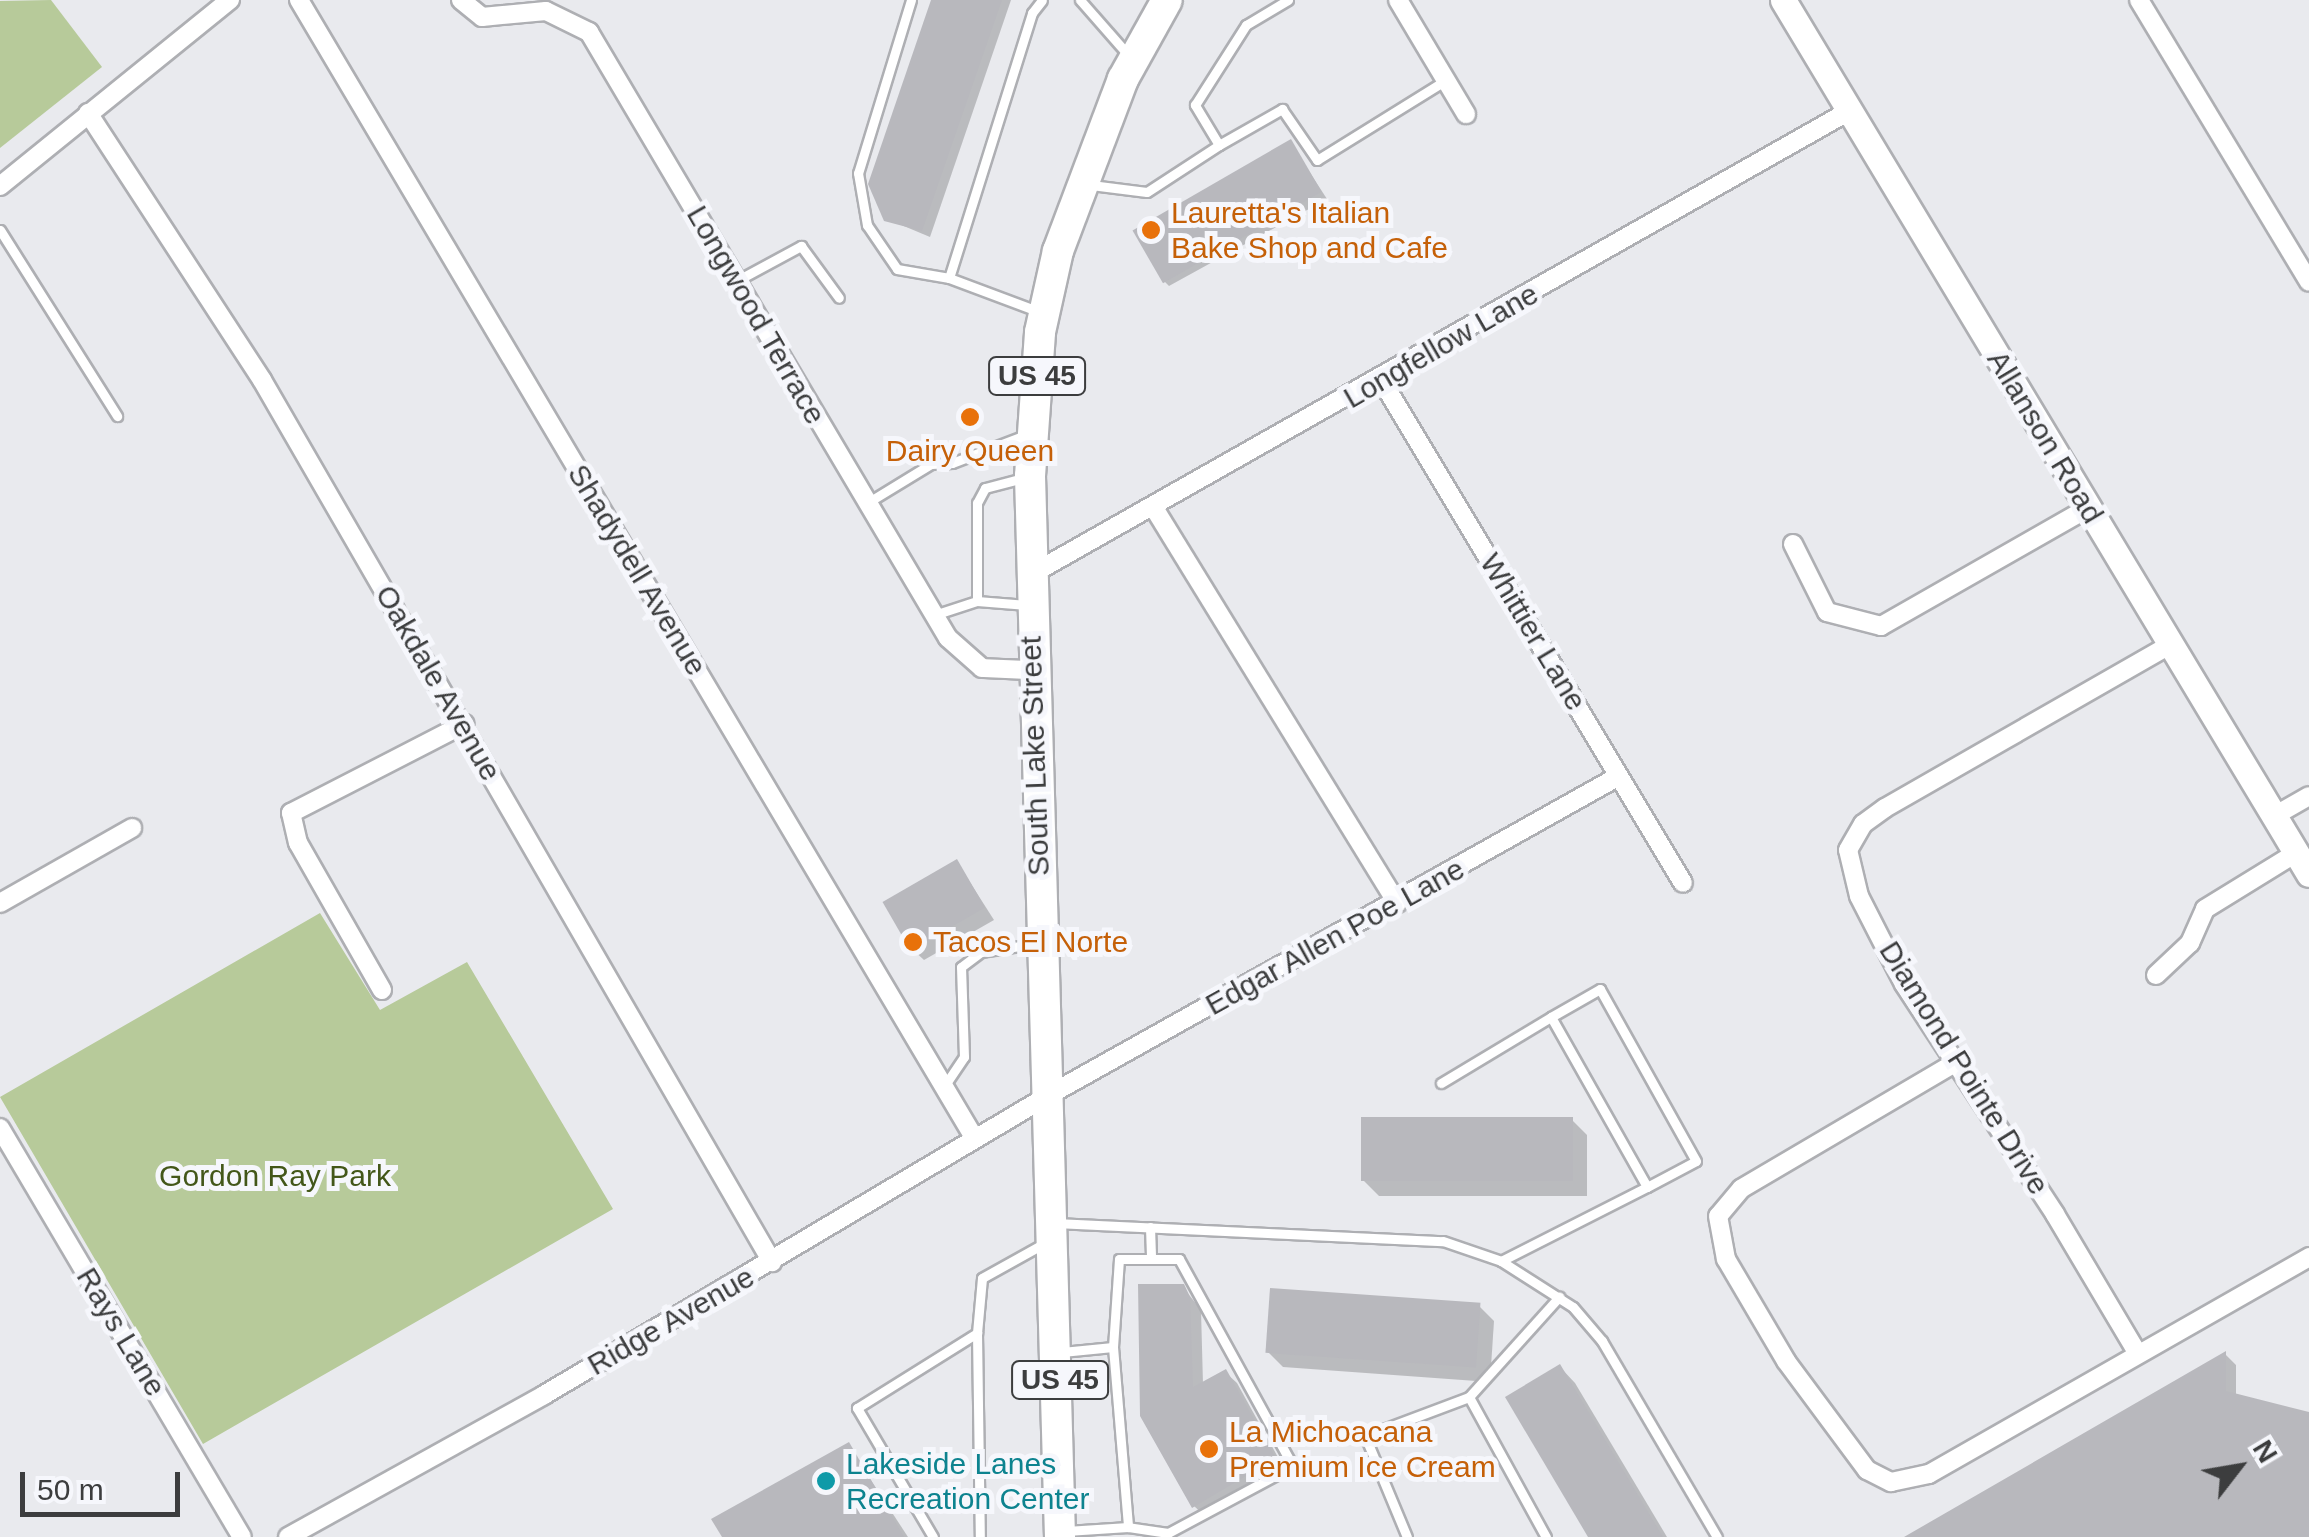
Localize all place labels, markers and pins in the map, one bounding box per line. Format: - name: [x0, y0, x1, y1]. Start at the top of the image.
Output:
- place label: Lauretta's Italian Bake Shop and Cafe: [1171, 195, 1448, 266]
- marker: Lauretta's Italian Bake Shop and Cafe: [1140, 219, 1162, 241]
- marker: Dairy Queen: [959, 406, 981, 428]
- place label: Dairy Queen: [886, 433, 1054, 469]
- place label: Tacos El Norte: [933, 924, 1128, 960]
- marker: Tacos El Norte: [902, 931, 924, 953]
- place label: La Michoacana Premium Ice Cream: [1229, 1414, 1496, 1484]
- marker: La Michoacana Premium Ice Cream: [1198, 1438, 1220, 1460]
- place label: Lakeside Lanes Recreation Center: [846, 1446, 1089, 1516]
- marker: Lakeside Lanes Recreation Center: [815, 1470, 837, 1492]

